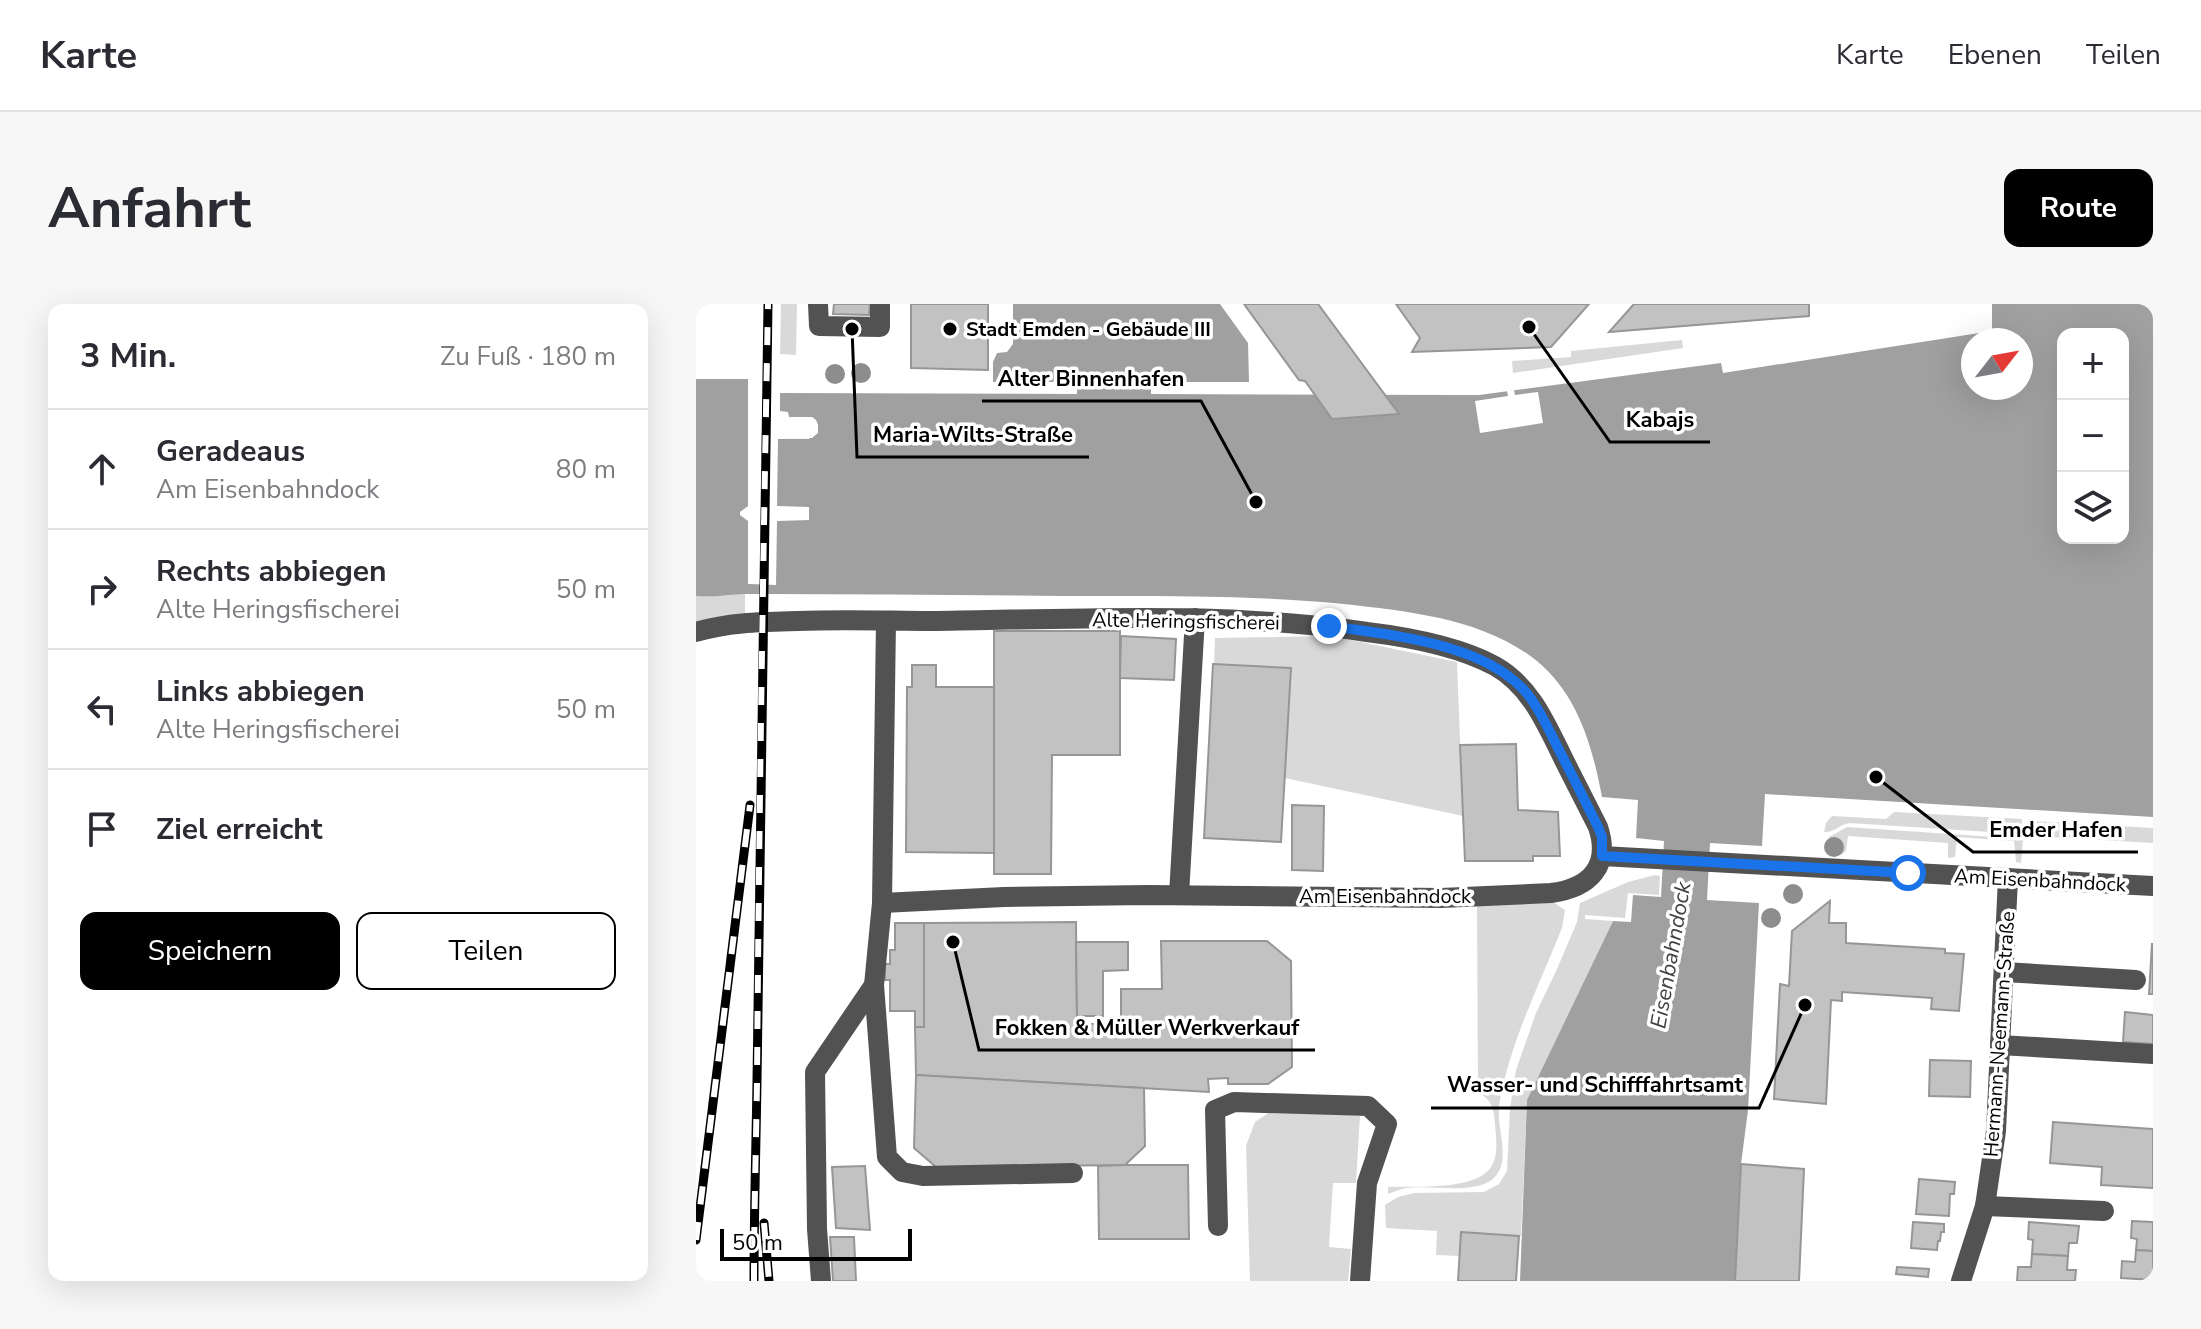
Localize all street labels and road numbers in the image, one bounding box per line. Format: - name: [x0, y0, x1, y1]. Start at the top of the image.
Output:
- street label: Alte Heringsfischerei: [1092, 606, 1280, 637]
- street label: Am Eisenbahndock: [1953, 863, 2127, 899]
- street label: Am Eisenbahndock: [1299, 883, 1472, 910]
- street label: Hermann-Neemann-Straße: [1977, 910, 2022, 1158]

